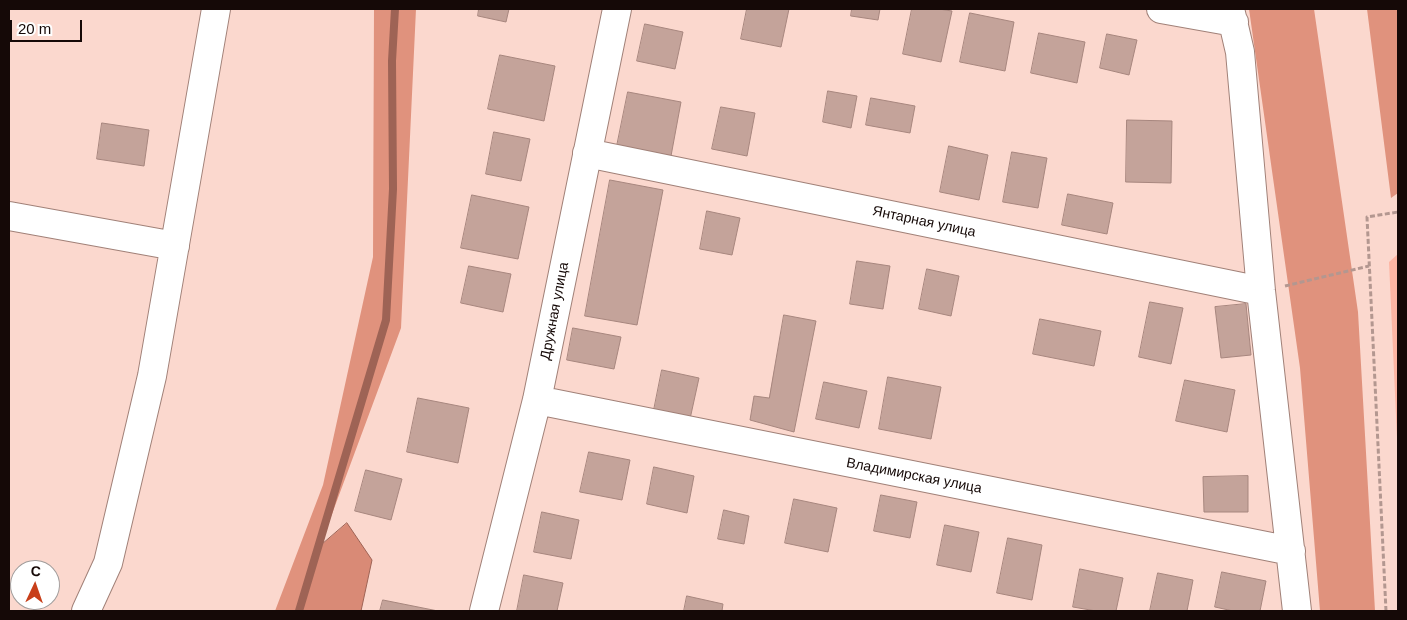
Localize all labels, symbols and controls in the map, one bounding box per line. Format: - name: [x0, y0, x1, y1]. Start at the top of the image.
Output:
- scale bar: [12, 10, 85, 42]
- text: 20 m: [18, 20, 51, 37]
- street label: Янтарная улица: [871, 203, 977, 241]
- street label: Дружная улица: [537, 261, 573, 361]
- street label: Владимирская улица: [845, 455, 983, 497]
- north arrow: [10, 560, 60, 610]
- text: С: [30, 563, 41, 579]

